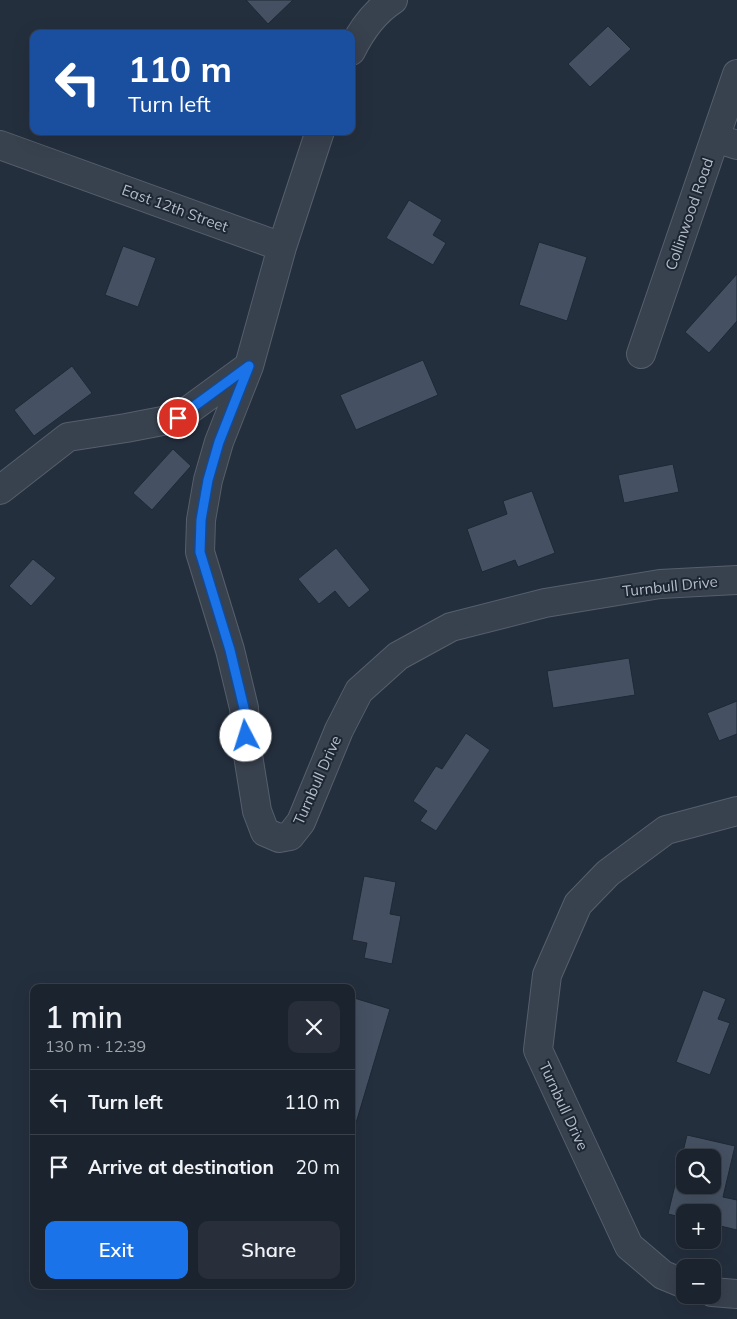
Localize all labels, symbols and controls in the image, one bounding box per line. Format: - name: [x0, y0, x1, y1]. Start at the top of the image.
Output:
- text: 110 m: [128, 47, 232, 91]
- icon: left: [45, 50, 110, 115]
- text: Turn left: [128, 90, 211, 118]
- street label: Collinwood Road: [661, 155, 717, 273]
- street label: East 12th Street: [119, 180, 231, 236]
- pin: [157, 397, 199, 439]
- icon: arrive: [164, 404, 192, 432]
- street label: Turnbull Drive: [621, 572, 719, 600]
- position arrow: [219, 709, 271, 761]
- street label: Turnbull Drive: [289, 732, 345, 828]
- text: 1 min: [45, 998, 123, 1036]
- button: close: [288, 1001, 340, 1053]
- text: 130 m · 12:39: [45, 1036, 146, 1056]
- street label: Turnbull Drive: [535, 1059, 593, 1153]
- icon: left: [45, 1088, 73, 1116]
- text: Turn left: [88, 1090, 163, 1114]
- text: 110 m: [284, 1090, 340, 1114]
- map controls: [676, 1149, 721, 1304]
- button: search: [676, 1149, 721, 1194]
- icon: arrive: [45, 1153, 73, 1181]
- text: Arrive at destination: [88, 1155, 274, 1179]
- text: 20 m: [296, 1155, 340, 1179]
- button: +: [676, 1204, 721, 1249]
- button: Exit: [45, 1221, 188, 1279]
- button: Share: [198, 1221, 340, 1279]
- button: −: [676, 1259, 721, 1304]

